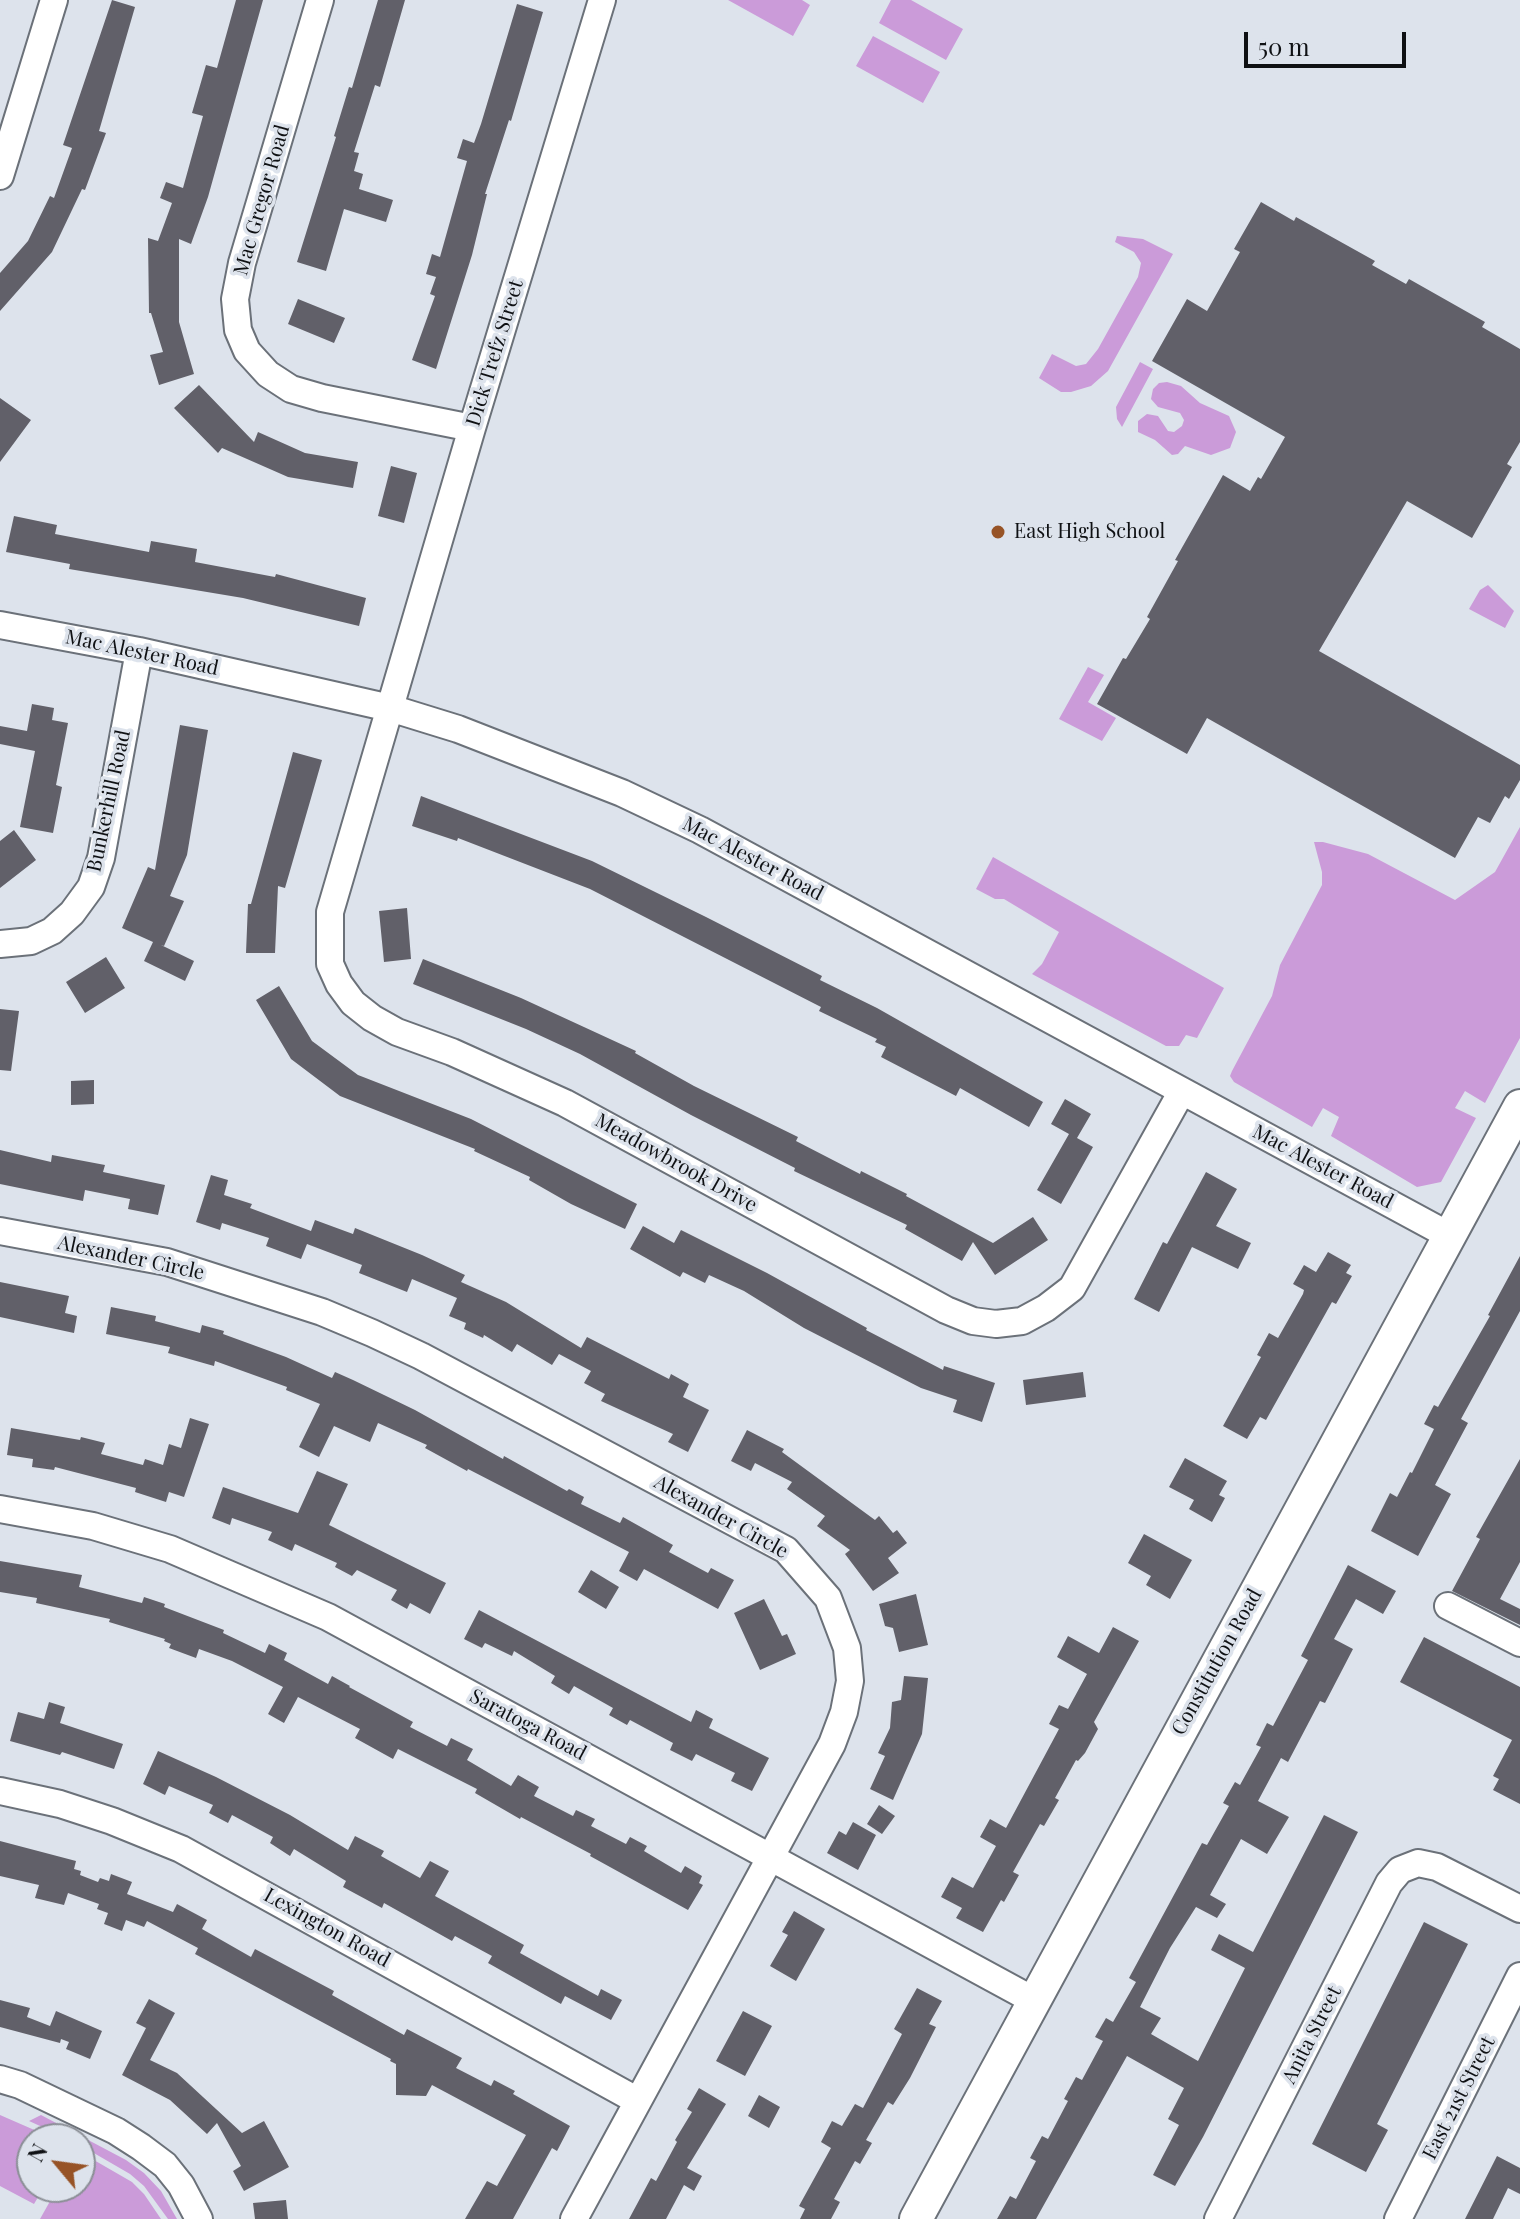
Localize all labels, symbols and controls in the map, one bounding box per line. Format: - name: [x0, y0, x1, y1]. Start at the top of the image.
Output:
- scale bar: [1248, 16, 1410, 66]
- text: 50 m: [1258, 30, 1310, 62]
- street label: Mac Gregor Road: [229, 122, 295, 278]
- street label: Dick Trefz Street: [461, 277, 529, 429]
- place label: East High School: [1014, 520, 1165, 544]
- marker: East High School: [989, 523, 1007, 541]
- street label: Mac Alester Road: [63, 625, 221, 681]
- street label: Bunkerhill Road: [82, 728, 136, 874]
- street label: Mac Alester Road: [679, 812, 827, 906]
- street label: Meadowbrook Drive: [591, 1109, 761, 1217]
- street label: Mac Alester Road: [1249, 1120, 1397, 1214]
- street label: Alexander Circle: [55, 1231, 207, 1285]
- street label: Alexander Circle: [650, 1470, 792, 1564]
- street label: Constitution Road: [1167, 1585, 1267, 1739]
- street label: Saratoga Road: [466, 1684, 590, 1766]
- street label: Lexington Road: [260, 1883, 394, 1973]
- street label: Anita Street: [1277, 1982, 1347, 2088]
- street label: East 21st Street: [1418, 2032, 1500, 2164]
- north arrow: [16, 2123, 96, 2203]
- text: N: [20, 2138, 54, 2167]

